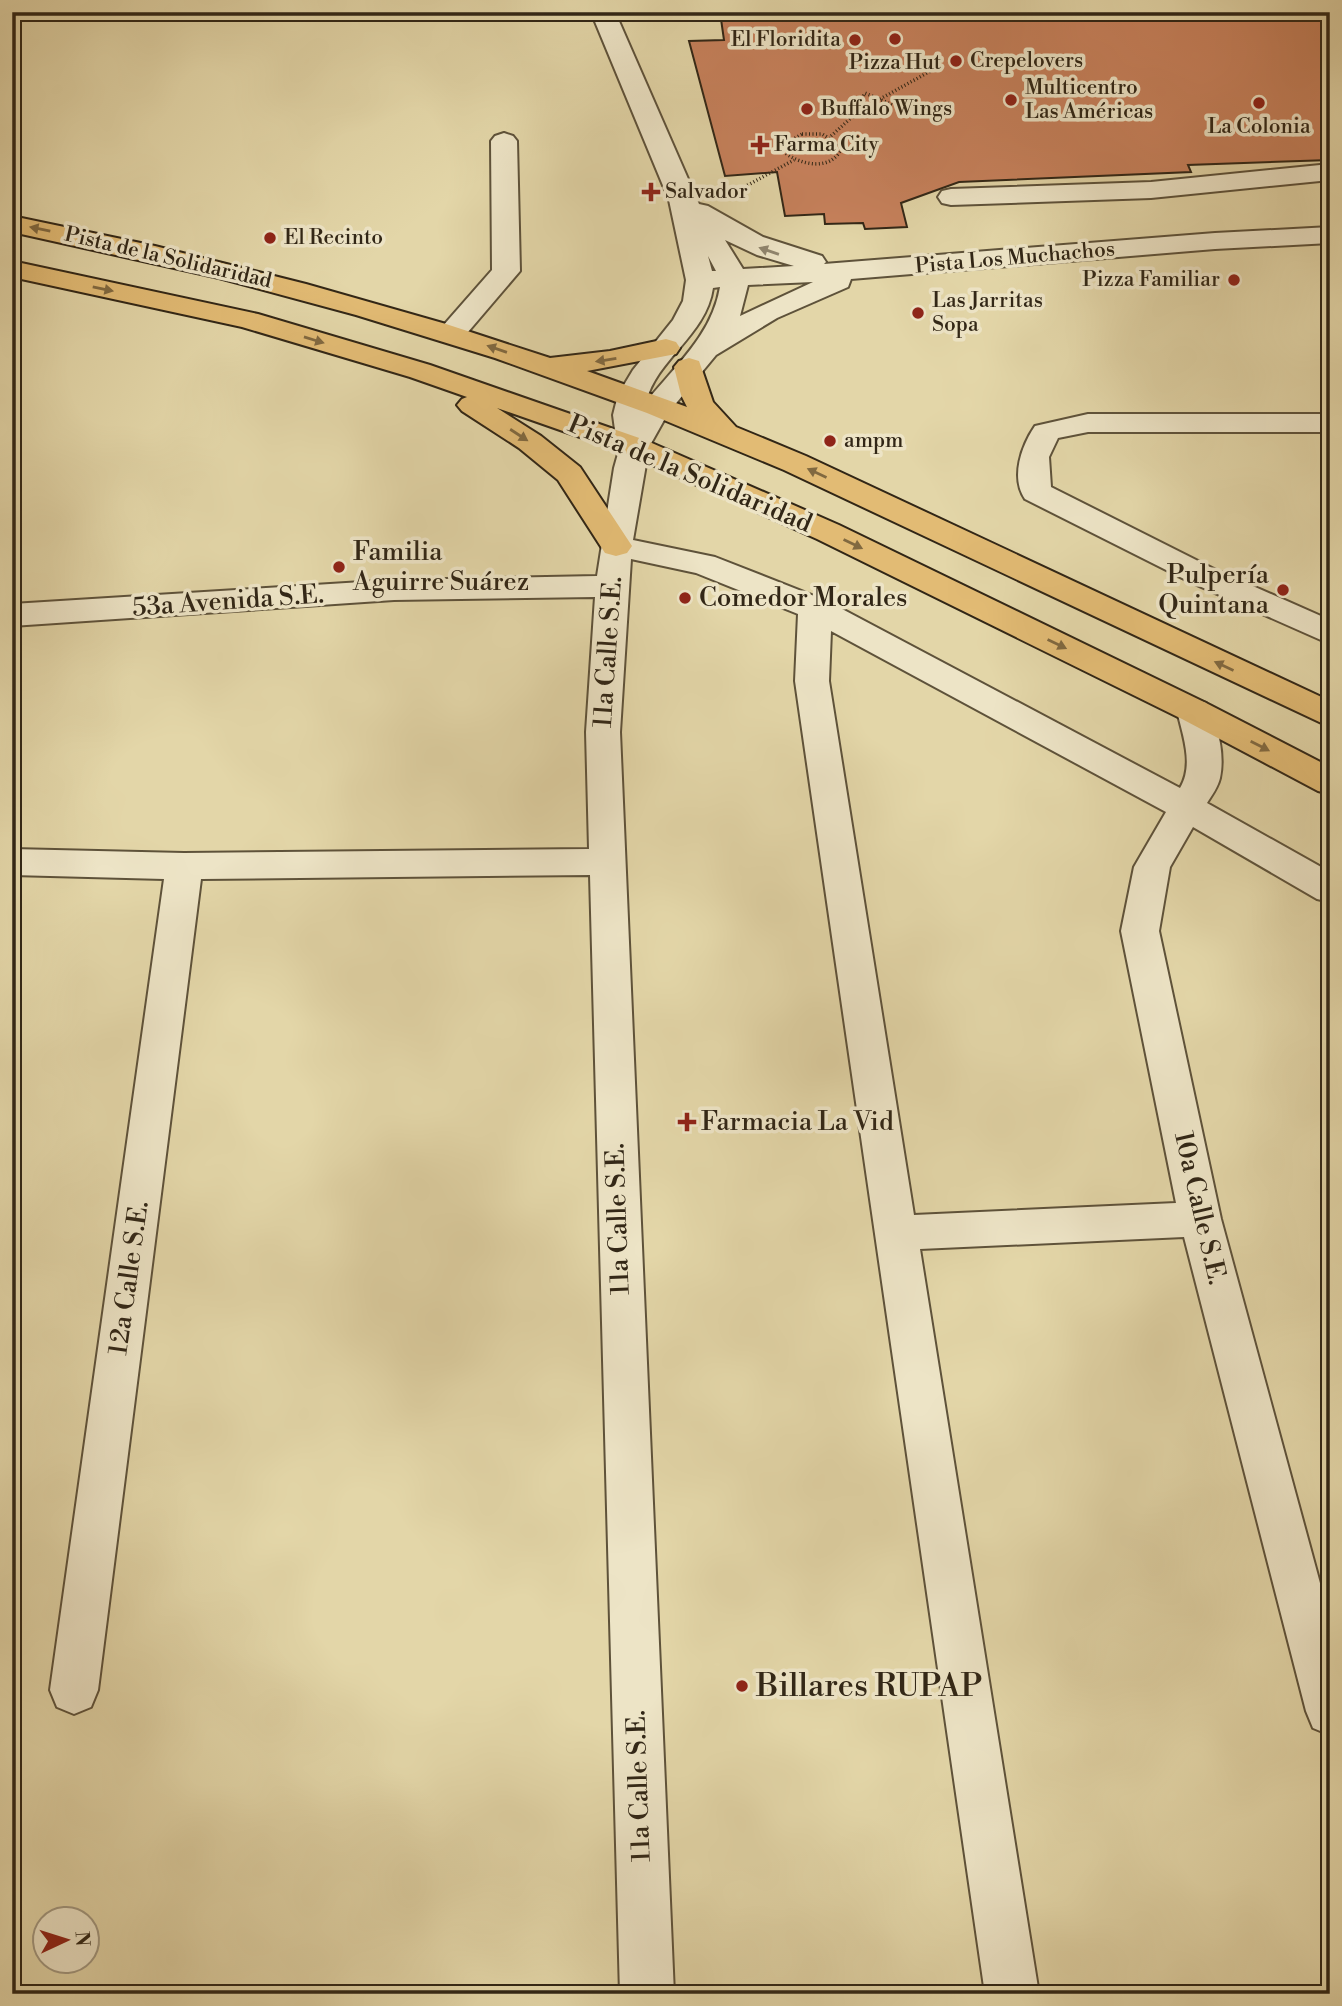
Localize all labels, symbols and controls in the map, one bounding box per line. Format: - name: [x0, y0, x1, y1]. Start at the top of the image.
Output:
- place label: El Floridita: [731, 27, 841, 53]
- marker: Pizza Hut: [887, 31, 903, 47]
- marker: El Floridita: [847, 32, 863, 48]
- place label: Crepelovers: [970, 48, 1083, 74]
- place label: Pizza Hut: [849, 50, 942, 76]
- marker: Crepelovers: [948, 53, 964, 69]
- place label: Multicentro Las Américas: [1025, 75, 1153, 125]
- marker: Multicentro Las Américas: [1003, 92, 1019, 108]
- marker: La Colonia: [1251, 95, 1267, 111]
- place label: Buffalo Wings: [820, 96, 952, 122]
- marker: Buffalo Wings: [799, 101, 815, 117]
- place label: La Colonia: [1207, 114, 1311, 140]
- place label: Farma City: [774, 132, 879, 158]
- marker: Farma City: [752, 137, 768, 153]
- place label: Salvador: [665, 179, 748, 205]
- marker: Salvador: [643, 184, 659, 200]
- street label: Pista de la Solidaridad: [62, 222, 274, 295]
- one-way arrow: [29, 224, 51, 235]
- place label: El Recinto: [284, 225, 383, 251]
- marker: El Recinto: [262, 230, 278, 246]
- street label: Pista Los Muchachos: [914, 236, 1116, 280]
- one-way arrow: [758, 245, 779, 256]
- place label: Pizza Familiar: [1082, 267, 1220, 293]
- marker: Pizza Familiar: [1226, 272, 1242, 288]
- one-way arrow: [92, 284, 114, 295]
- place label: Las Jarritas Sopa: [932, 288, 1043, 338]
- marker: Las Jarritas Sopa: [910, 305, 926, 321]
- one-way arrow: [303, 335, 324, 345]
- one-way arrow: [486, 343, 507, 354]
- one-way arrow: [594, 355, 616, 366]
- street label: Pista de la Solidaridad: [563, 408, 817, 540]
- one-way arrow: [509, 428, 528, 441]
- place label: ampm: [844, 428, 903, 454]
- marker: ampm: [822, 433, 838, 449]
- one-way arrow: [807, 467, 827, 479]
- place label: Familia Aguirre Suárez: [352, 536, 529, 598]
- one-way arrow: [843, 538, 863, 550]
- marker: Familia Aguirre Suárez: [331, 559, 347, 575]
- place label: Pulpería Quintana: [1158, 559, 1270, 621]
- street label: 11a Calle S.E.: [587, 575, 629, 729]
- street label: 53a Avenida S.E.: [131, 578, 325, 624]
- place label: Comedor Morales: [699, 582, 907, 614]
- marker: Pulpería Quintana: [1275, 582, 1291, 598]
- marker: Comedor Morales: [677, 590, 693, 606]
- one-way arrow: [1047, 639, 1067, 650]
- one-way arrow: [1213, 660, 1234, 671]
- one-way arrow: [1251, 739, 1271, 751]
- place label: Farmacia La Vid: [701, 1106, 894, 1138]
- marker: Farmacia La Vid: [679, 1114, 695, 1130]
- street label: 10a Calle S.E.: [1167, 1128, 1233, 1288]
- street label: 11a Calle S.E.: [599, 1143, 637, 1295]
- street label: 12a Calle S.E.: [102, 1199, 156, 1357]
- place label: Billares RUPAP: [755, 1666, 982, 1706]
- marker: Billares RUPAP: [734, 1678, 750, 1694]
- street label: 11a Calle S.E.: [620, 1710, 658, 1862]
- north arrow: [32, 1904, 102, 1974]
- text: N: [69, 1931, 94, 1947]

